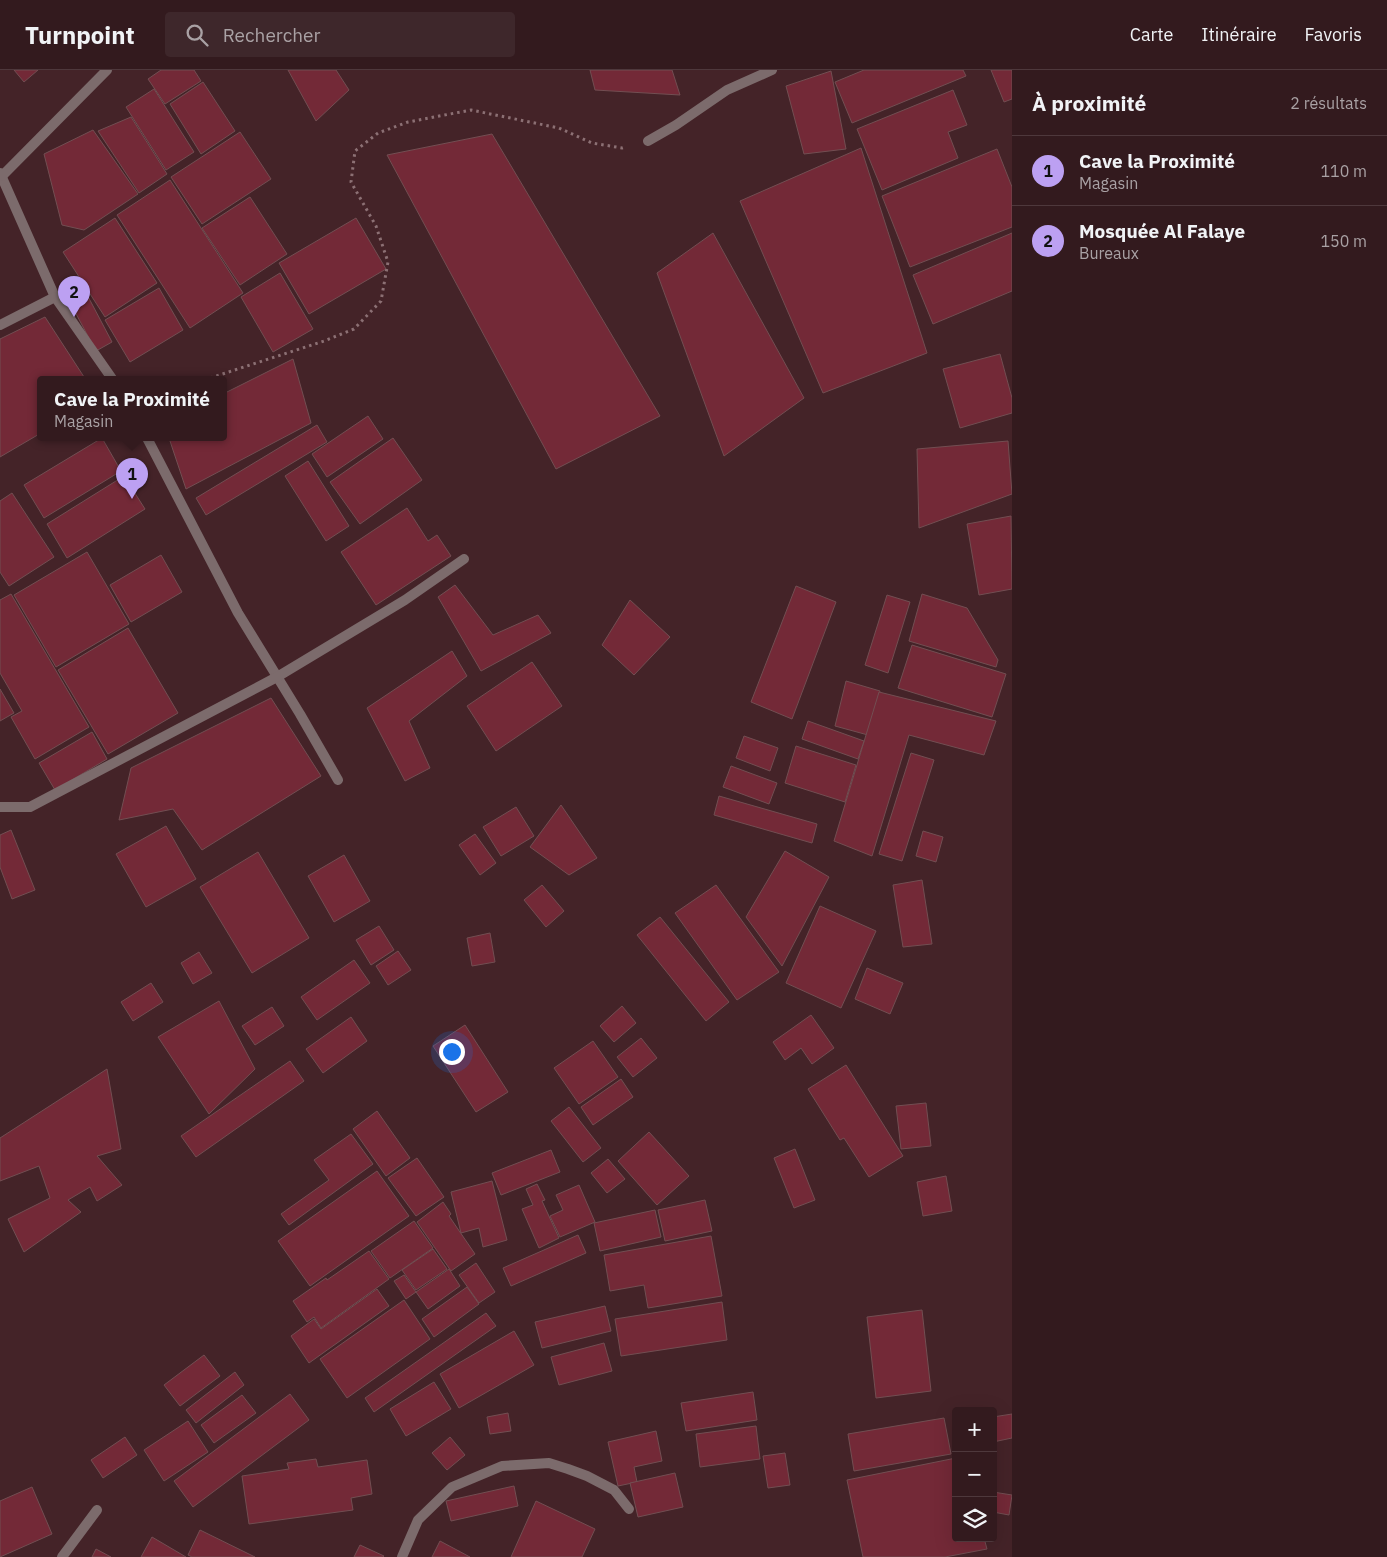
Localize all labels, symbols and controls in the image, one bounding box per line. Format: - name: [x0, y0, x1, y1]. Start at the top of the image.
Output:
- search box: [165, 12, 515, 57]
- text: Turnpoint: [25, 19, 135, 51]
- icon: search: [183, 21, 211, 49]
- text: Rechercher: [223, 23, 320, 47]
- text: Carte: [1130, 23, 1173, 46]
- text: Itinéraire: [1201, 23, 1277, 46]
- text: Favoris: [1305, 23, 1362, 46]
- text: À proximité: [1032, 89, 1146, 117]
- text: 2 résultats: [1290, 93, 1367, 113]
- text: Cave la Proximité: [1079, 149, 1235, 173]
- text: 1: [1043, 161, 1053, 181]
- text: 110 m: [1320, 161, 1367, 181]
- text: Magasin: [1079, 173, 1138, 193]
- text: Mosquée Al Falaye: [1079, 219, 1245, 243]
- text: 2: [1043, 231, 1053, 251]
- text: 150 m: [1320, 231, 1367, 251]
- text: Bureaux: [1079, 243, 1139, 263]
- pin: 2: [58, 276, 90, 317]
- popup: [37, 376, 227, 441]
- text: Cave la Proximité: [54, 387, 210, 411]
- text: Magasin: [54, 411, 113, 431]
- pin: 1: [116, 458, 148, 499]
- your location: [439, 1039, 465, 1065]
- map controls: [952, 1407, 997, 1542]
- button: +: [952, 1407, 997, 1452]
- button: −: [952, 1452, 997, 1497]
- button: layers: [952, 1497, 997, 1542]

